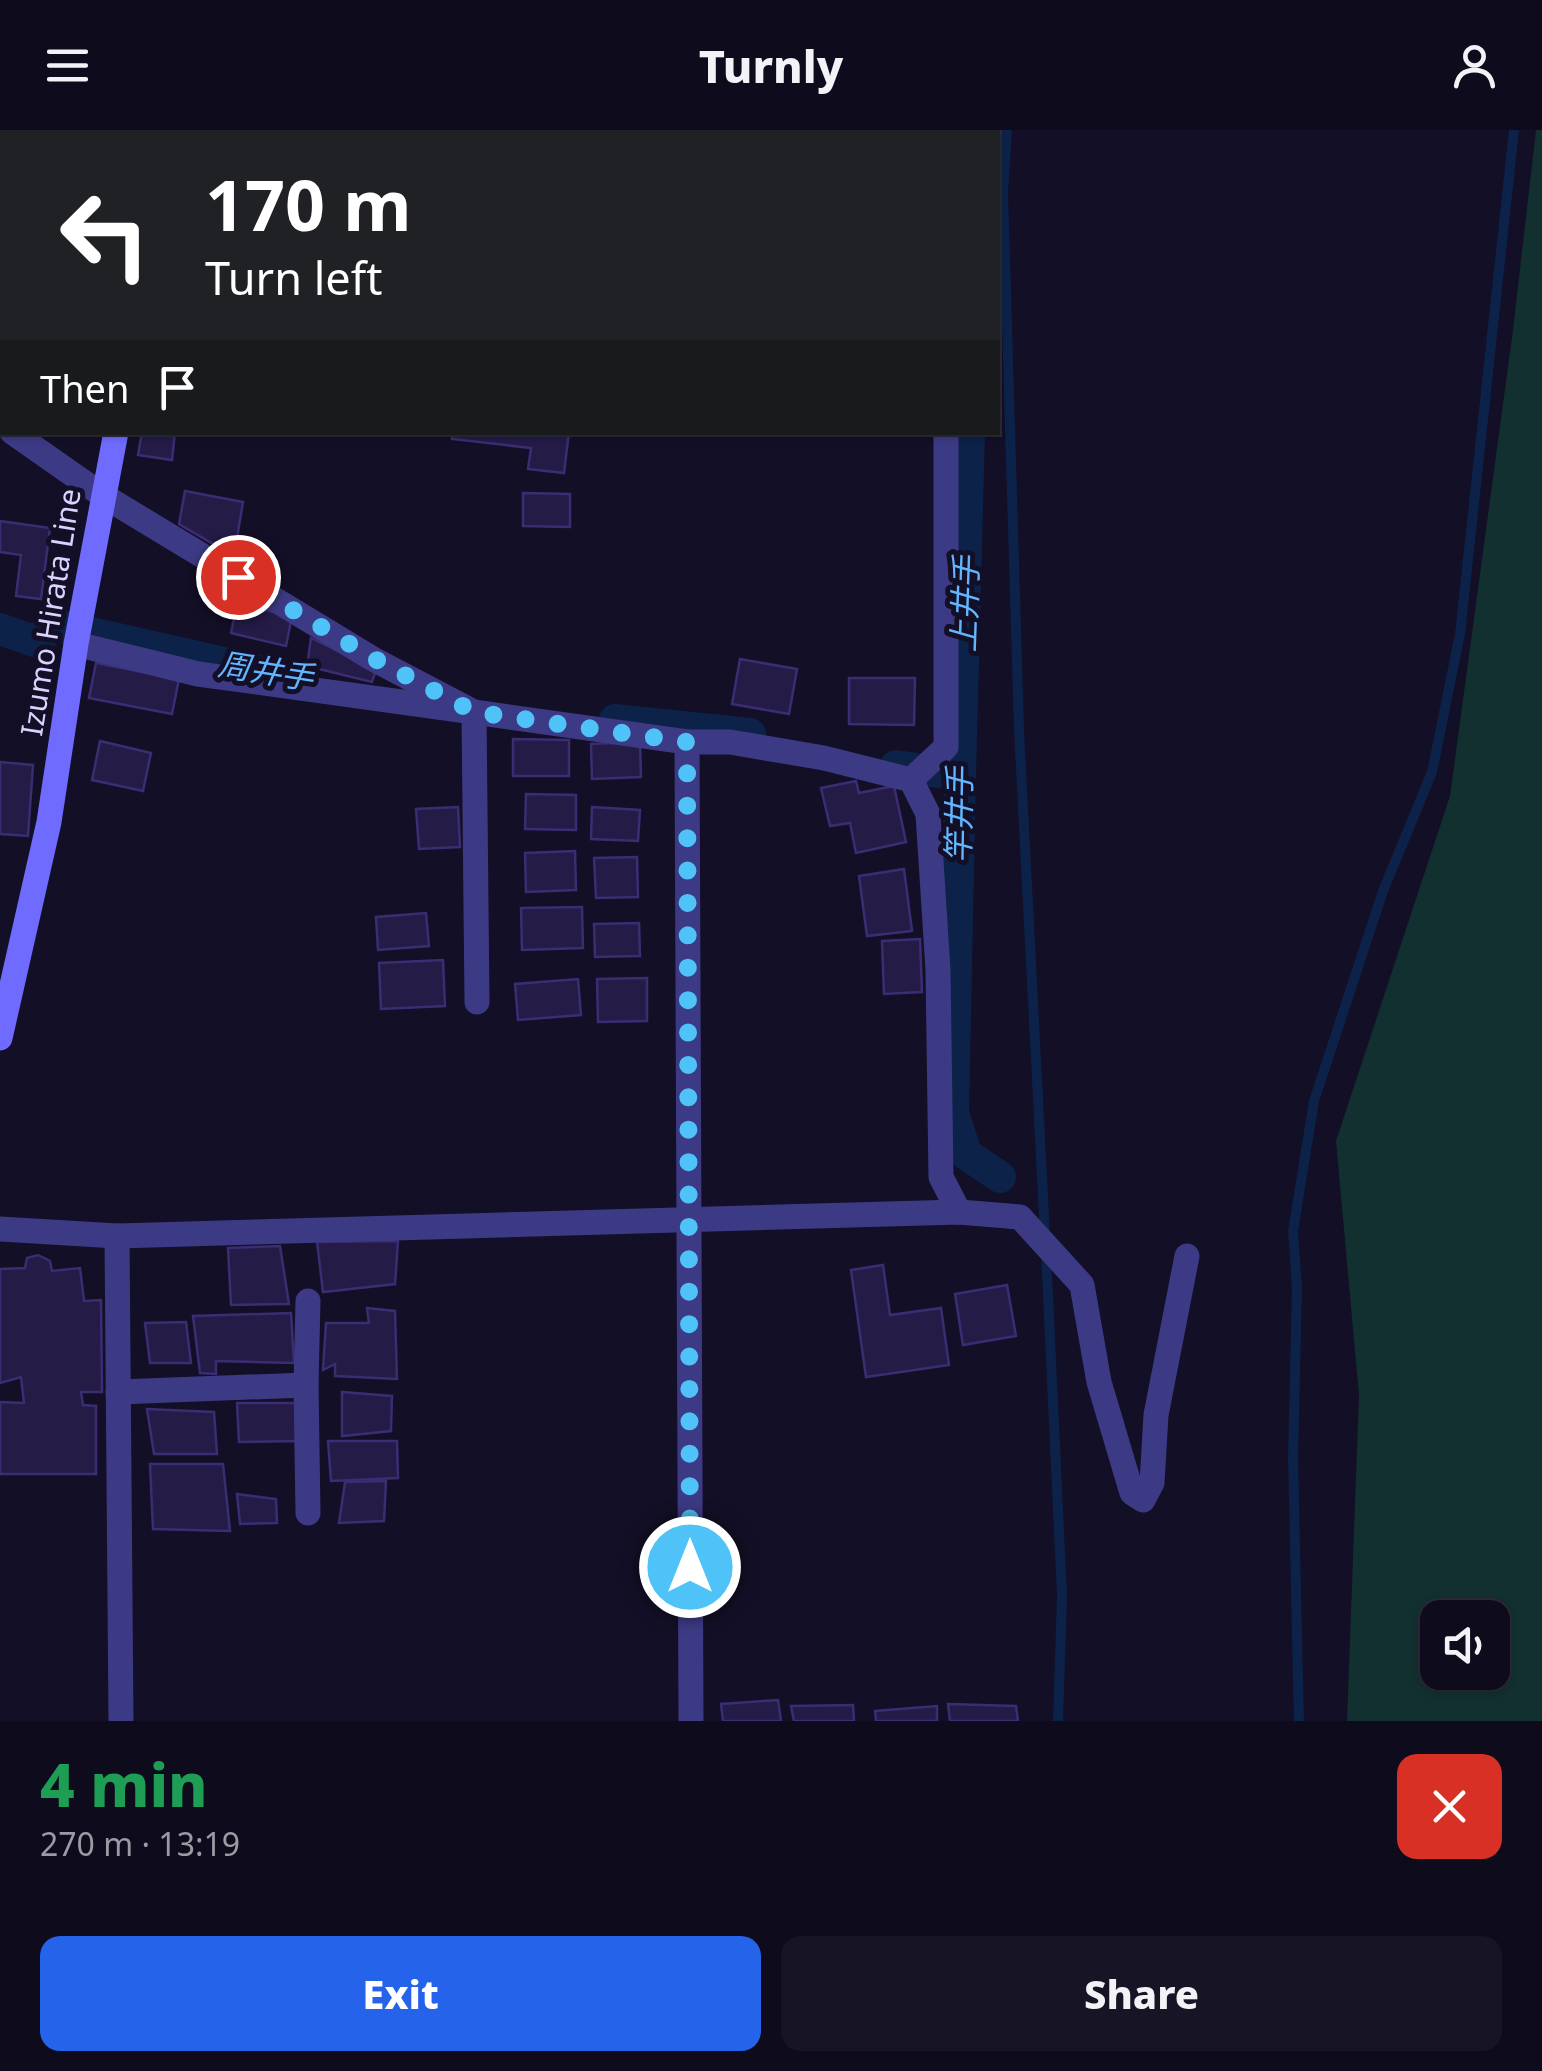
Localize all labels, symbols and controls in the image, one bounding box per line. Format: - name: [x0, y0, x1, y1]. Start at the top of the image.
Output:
- text: Turnly: [699, 35, 843, 96]
- icon: menu: [40, 38, 95, 93]
- icon: person: [1447, 38, 1502, 93]
- text: 170 m: [205, 156, 412, 252]
- icon: left: [40, 170, 170, 300]
- text: Turn left: [205, 247, 382, 308]
- icon: arrive: [150, 360, 205, 415]
- text: Then: [40, 362, 130, 414]
- street label: Izumo Hirata Line: [10, 485, 90, 739]
- pin: [196, 535, 281, 620]
- icon: arrive: [211, 550, 266, 605]
- water label: 上井手: [941, 553, 987, 653]
- water label: 周井手: [215, 641, 319, 699]
- water label: 竿井手: [936, 765, 980, 863]
- position arrow: [638, 1515, 742, 1619]
- map controls: [1420, 1600, 1510, 1690]
- button: sound: [1420, 1600, 1510, 1690]
- text: 4 min: [40, 1743, 208, 1825]
- button: close: [1397, 1754, 1502, 1859]
- text: 270 m · 13:19: [40, 1822, 240, 1865]
- button: Exit: [40, 1936, 761, 2051]
- button: Share: [781, 1936, 1502, 2051]

